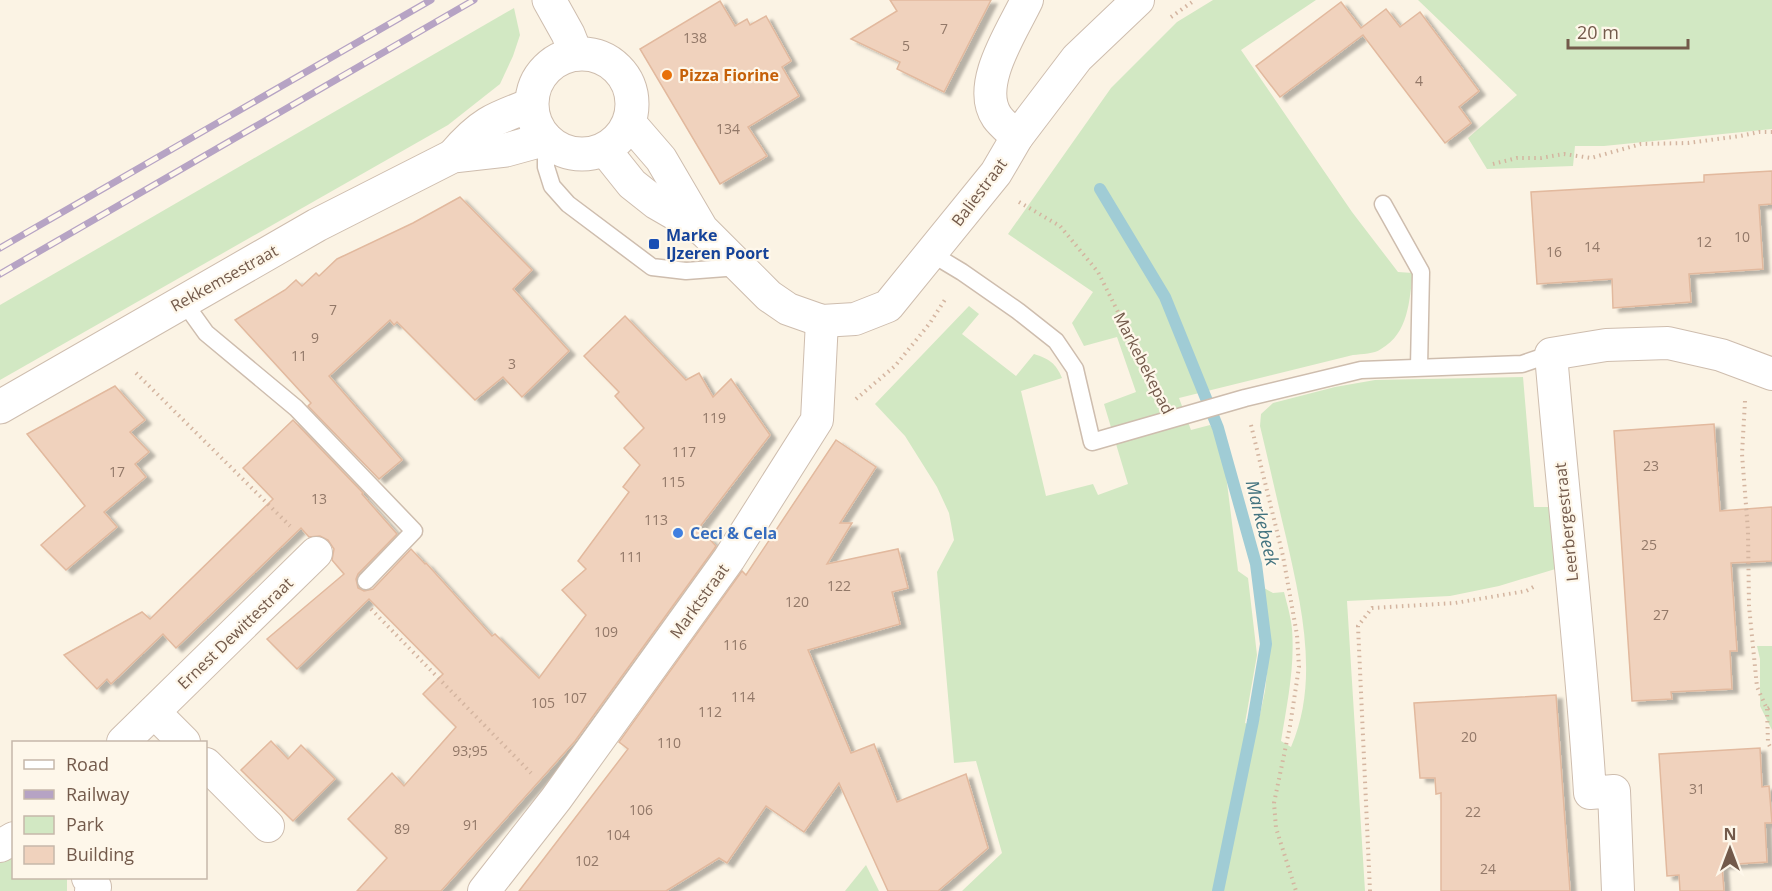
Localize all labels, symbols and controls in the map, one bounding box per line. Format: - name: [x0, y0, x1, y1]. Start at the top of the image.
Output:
- scale bar: [1568, 12, 1688, 50]
- house number: 7: [940, 19, 948, 38]
- text: 20 m: [1577, 20, 1619, 44]
- house number: 138: [683, 28, 707, 47]
- house number: 5: [902, 36, 910, 55]
- place label: Pizza Fiorine: [679, 64, 779, 86]
- marker: Pizza Fiorine: [660, 68, 674, 82]
- house number: 4: [1415, 71, 1423, 90]
- house number: 134: [716, 119, 740, 138]
- street label: Baliestraat: [946, 153, 1012, 230]
- place label: Marke IJzeren Poort: [666, 224, 769, 264]
- house number: 10: [1734, 227, 1750, 246]
- house number: 12: [1696, 232, 1712, 251]
- marker: Marke IJzeren Poort: [647, 237, 661, 251]
- house number: 14: [1584, 237, 1600, 256]
- street label: Rekkemsestraat: [166, 239, 282, 317]
- house number: 16: [1546, 242, 1562, 261]
- house number: 7: [329, 300, 337, 319]
- street label: Markebekepad: [1109, 308, 1179, 418]
- house number: 9: [311, 328, 319, 347]
- house number: 11: [291, 346, 307, 365]
- house number: 3: [508, 354, 516, 373]
- house number: 119: [702, 408, 726, 427]
- house number: 117: [672, 442, 696, 461]
- house number: 23: [1643, 456, 1659, 475]
- street label: Leerbergestraat: [1549, 461, 1583, 582]
- house number: 17: [109, 462, 125, 481]
- house number: 115: [661, 472, 685, 491]
- water label: Markebeek: [1241, 478, 1285, 569]
- house number: 13: [311, 489, 327, 508]
- house number: 113: [644, 510, 668, 529]
- place label: Ceci & Cela: [690, 522, 777, 544]
- marker: Ceci & Cela: [671, 526, 685, 540]
- house number: 25: [1641, 535, 1657, 554]
- house number: 111: [619, 547, 643, 566]
- street label: Marktstraat: [664, 559, 734, 643]
- street label: Ernest Dewittestraat: [173, 572, 298, 694]
- house number: 122: [827, 576, 851, 595]
- house number: 120: [785, 592, 809, 611]
- house number: 27: [1653, 605, 1669, 624]
- house number: 109: [594, 622, 618, 641]
- house number: 116: [723, 635, 747, 654]
- house number: 114: [731, 687, 755, 706]
- house number: 107: [563, 688, 587, 707]
- house number: 105: [531, 693, 555, 712]
- house number: 112: [698, 702, 722, 721]
- house number: 20: [1461, 727, 1477, 746]
- house number: 110: [657, 733, 681, 752]
- legend: [12, 741, 207, 879]
- house number: 93;95: [452, 741, 488, 760]
- text: Road: [66, 752, 109, 776]
- house number: 31: [1689, 779, 1705, 798]
- text: Railway: [66, 782, 130, 806]
- house number: 106: [629, 800, 653, 819]
- house number: 22: [1465, 802, 1481, 821]
- text: Park: [66, 812, 104, 836]
- house number: 91: [463, 815, 479, 834]
- house number: 89: [394, 819, 410, 838]
- north arrow: [1700, 819, 1760, 879]
- text: N: [1723, 823, 1737, 845]
- house number: 104: [606, 825, 630, 844]
- text: Building: [66, 842, 134, 866]
- house number: 102: [575, 851, 599, 870]
- house number: 24: [1480, 859, 1496, 878]

